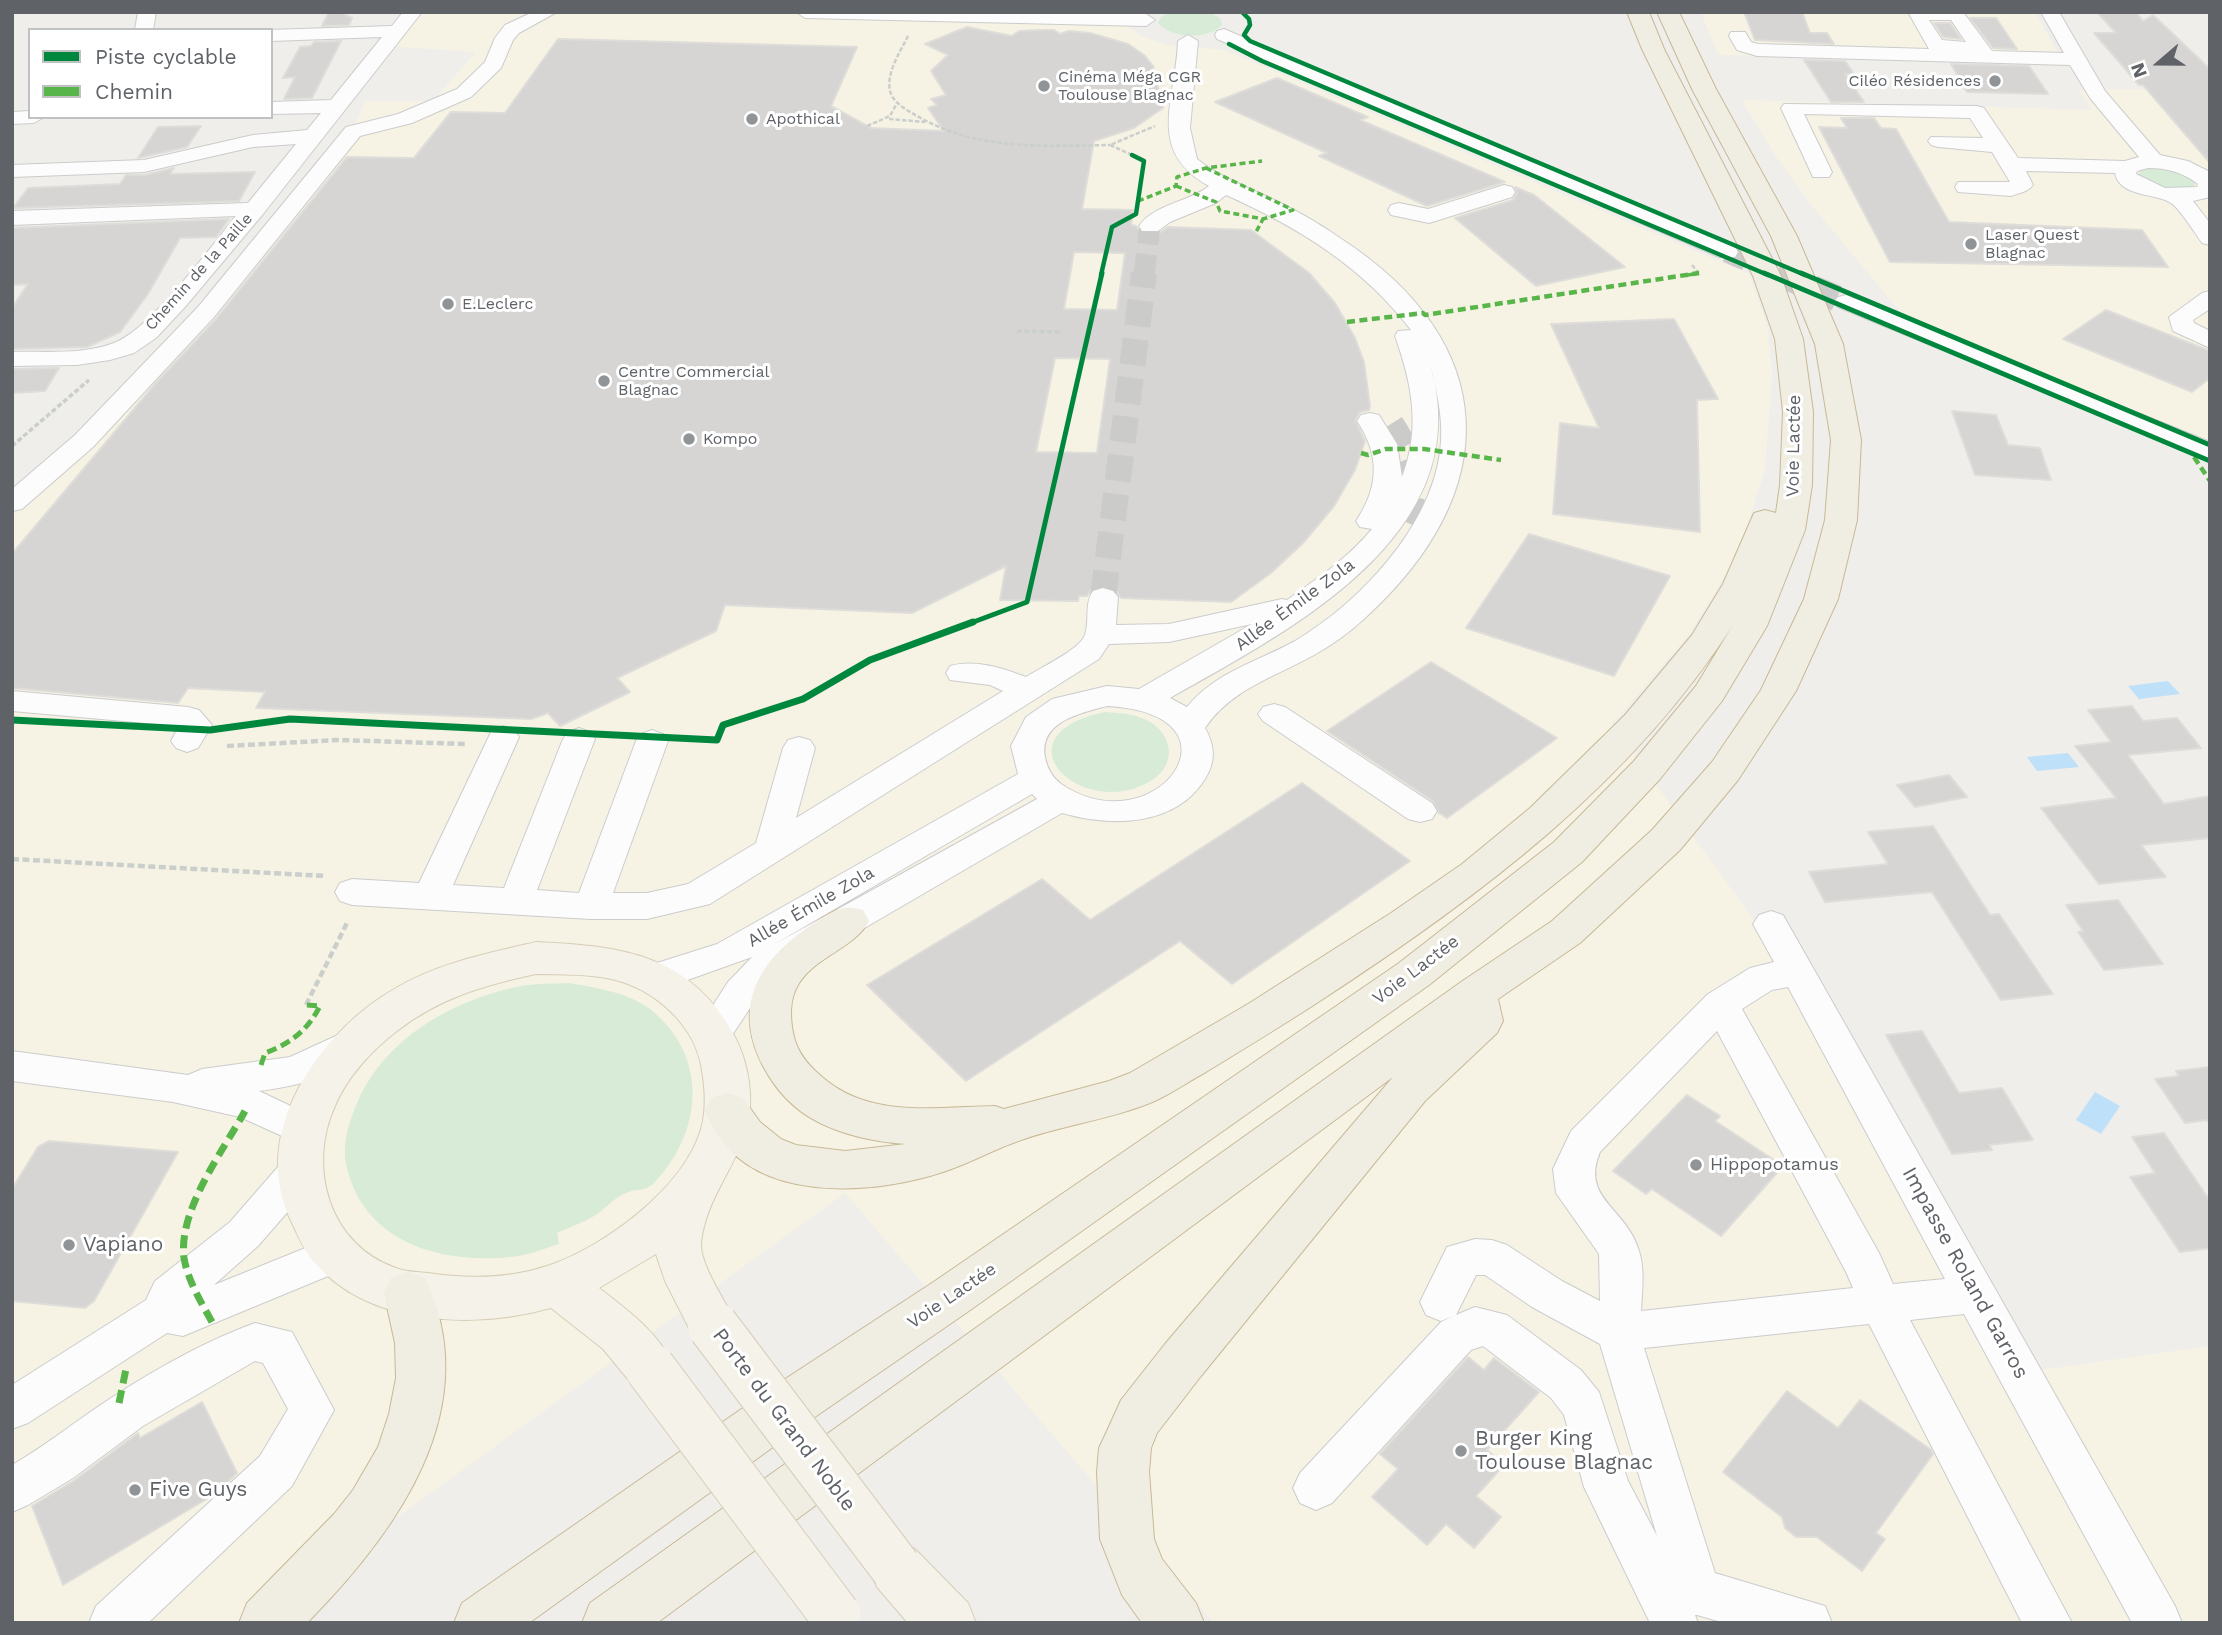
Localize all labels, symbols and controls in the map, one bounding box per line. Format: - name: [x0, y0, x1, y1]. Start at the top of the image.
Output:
- legend: [28, 28, 273, 119]
- north arrow: [2124, 28, 2194, 98]
- text: Piste cyclable: [95, 44, 237, 69]
- text: N: [2126, 60, 2152, 81]
- place label: Cinéma Méga CGR Toulouse Blagnac: [1058, 67, 1201, 105]
- place label: Ciléo Résidences: [1849, 71, 1981, 91]
- marker: Ciléo Résidences: [1987, 73, 2003, 89]
- marker: Cinéma Méga CGR Toulouse Blagnac: [1036, 78, 1052, 94]
- text: Chemin: [95, 79, 173, 104]
- place label: Apothical: [766, 109, 840, 129]
- marker: Apothical: [744, 111, 760, 127]
- street label: Chemin de la Paille: [141, 209, 257, 335]
- place label: Laser Quest Blagnac: [1985, 225, 2079, 263]
- marker: Laser Quest Blagnac: [1963, 236, 1979, 252]
- place label: E.Leclerc: [462, 294, 533, 314]
- marker: E.Leclerc: [440, 296, 456, 312]
- place label: Centre Commercial Blagnac: [618, 362, 769, 400]
- marker: Centre Commercial Blagnac: [596, 373, 612, 389]
- street label: Voie Lactée: [1782, 395, 1806, 497]
- place label: Kompo: [703, 429, 757, 449]
- marker: Kompo: [681, 431, 697, 447]
- street label: Allée Émile Zola: [1231, 554, 1359, 656]
- street label: Allée Émile Zola: [744, 862, 878, 952]
- street label: Voie Lactée: [1369, 931, 1463, 1009]
- place label: Hippopotamus: [1710, 1154, 1839, 1176]
- marker: Hippopotamus: [1688, 1157, 1704, 1173]
- street label: Impasse Roland Garros: [1896, 1163, 2034, 1383]
- place label: Vapiano: [83, 1232, 163, 1258]
- marker: Vapiano: [61, 1237, 77, 1253]
- street label: Voie Lactée: [904, 1258, 1000, 1334]
- street label: Porte du Grand Noble: [707, 1323, 861, 1517]
- place label: Burger King Toulouse Blagnac: [1475, 1426, 1653, 1476]
- marker: Burger King Toulouse Blagnac: [1453, 1443, 1469, 1459]
- place label: Five Guys: [149, 1477, 247, 1503]
- marker: Five Guys: [127, 1482, 143, 1498]

